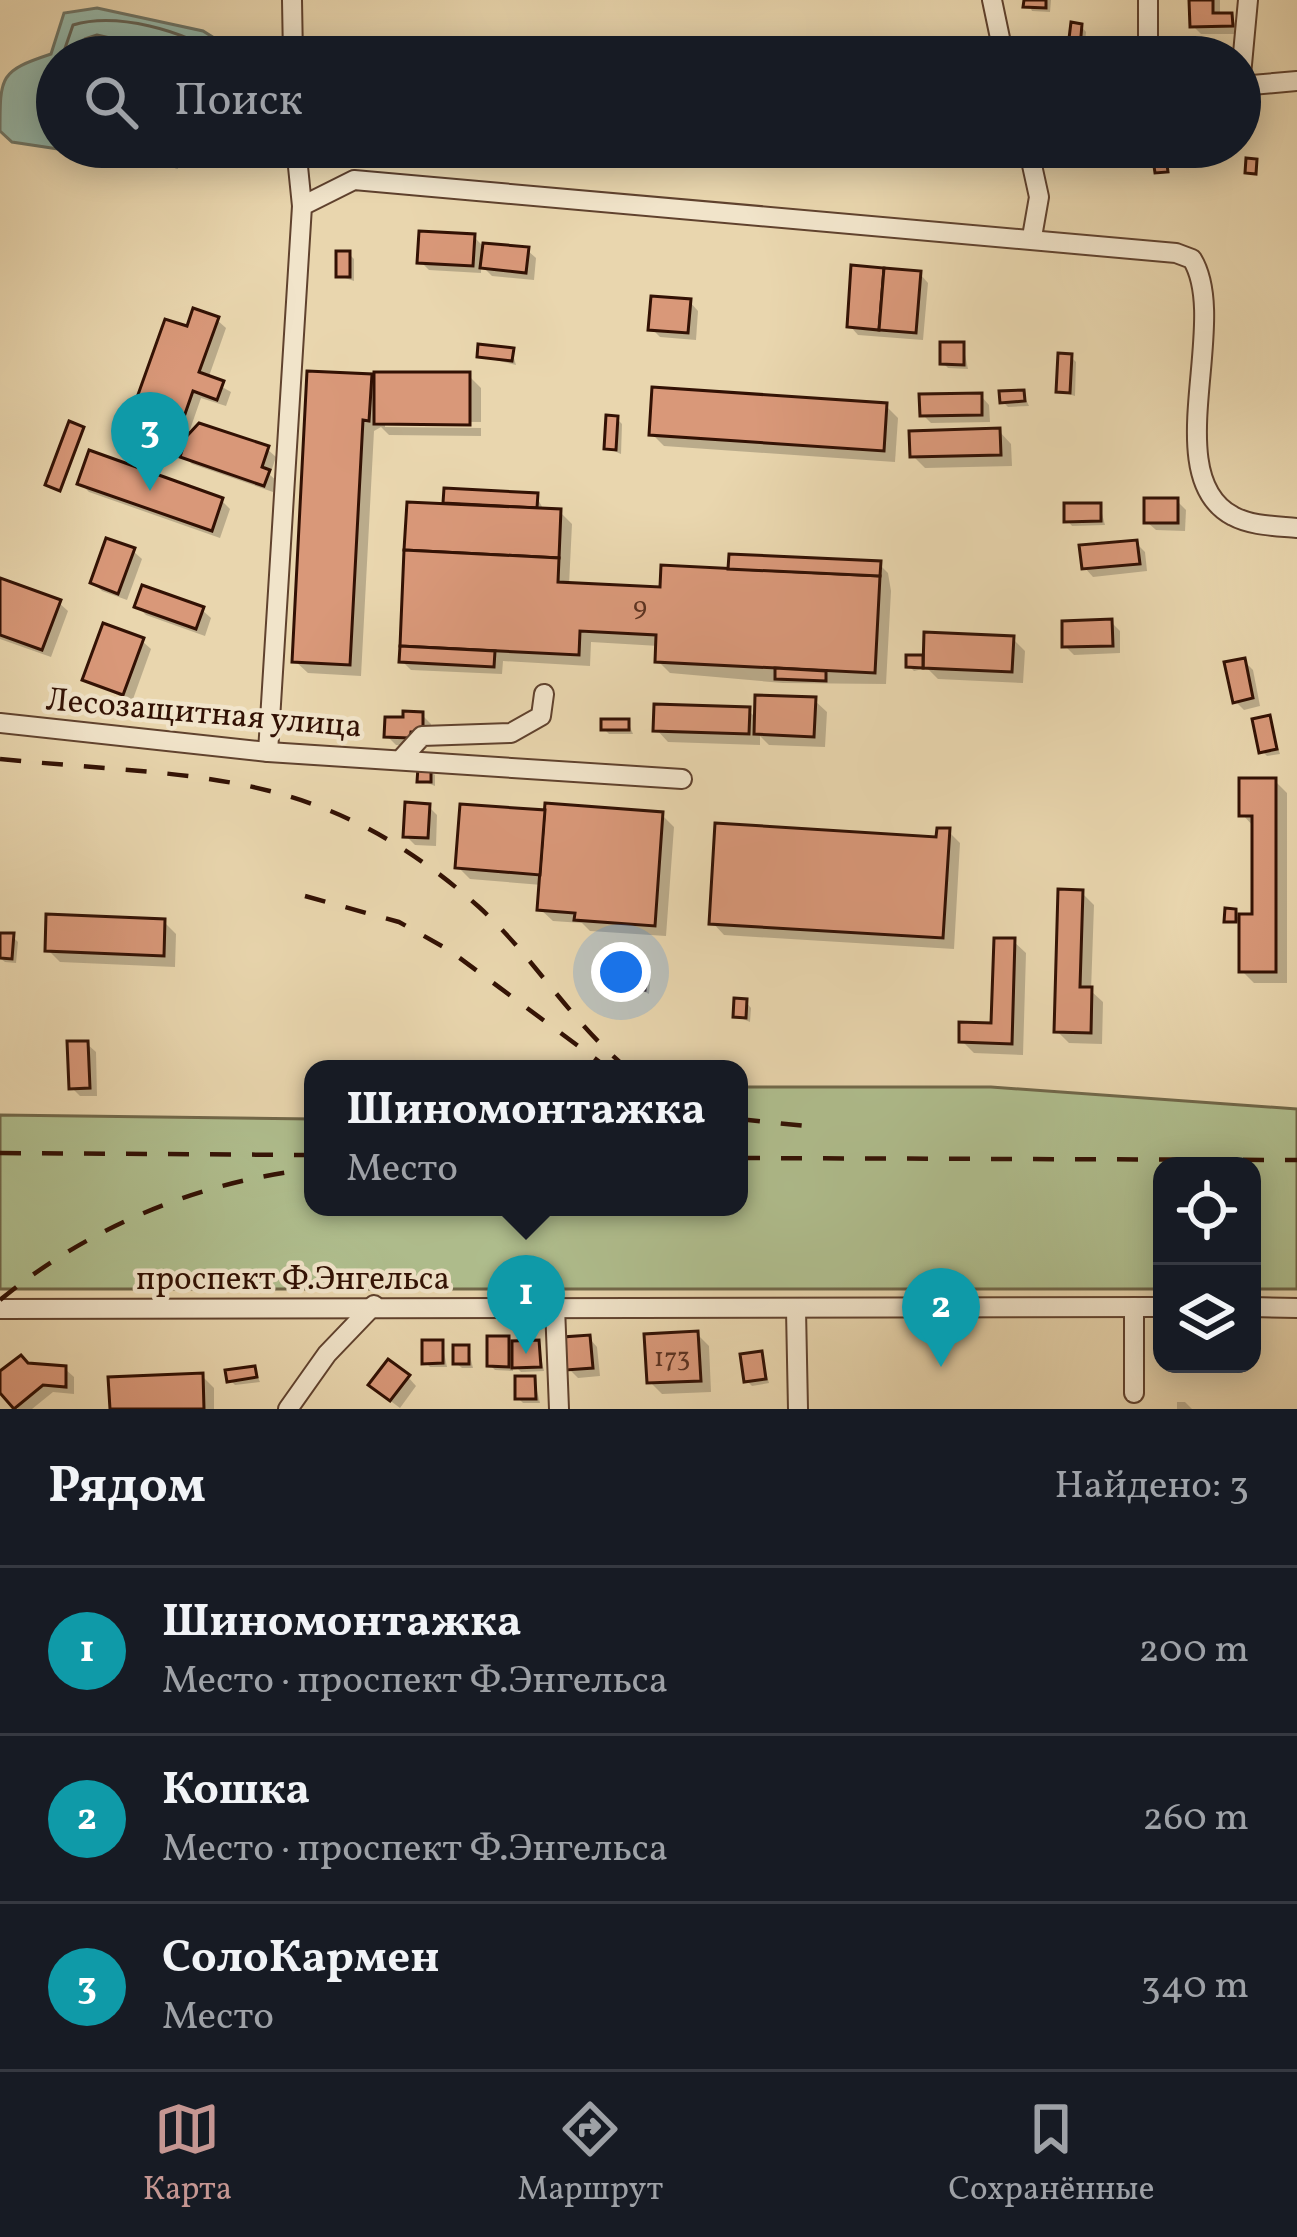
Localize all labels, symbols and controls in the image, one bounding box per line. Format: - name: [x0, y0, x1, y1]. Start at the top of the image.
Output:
- search box: [36, 36, 1261, 168]
- icon: search: [78, 69, 144, 135]
- text: Поиск: [174, 71, 303, 134]
- pin: 3: [111, 392, 189, 491]
- house number: 9: [633, 589, 647, 627]
- street label: Лесозащитная улица: [44, 678, 364, 752]
- your location: [591, 942, 651, 1002]
- popup: [304, 1060, 748, 1216]
- text: Шиномонтажка: [346, 1080, 706, 1143]
- text: Место: [346, 1143, 458, 1197]
- map controls: [1153, 1157, 1261, 1373]
- button: locate: [1153, 1157, 1261, 1265]
- pin: 1: [487, 1255, 565, 1354]
- street label: проспект Ф.Энгельса: [136, 1258, 450, 1304]
- button: layers: [1153, 1265, 1261, 1373]
- pin: 2: [902, 1268, 980, 1367]
- house number: 173: [654, 1340, 690, 1378]
- text: Рядом: [48, 1452, 206, 1523]
- text: Найдено: 3: [1054, 1460, 1249, 1514]
- text: Шиномонтажка: [162, 1592, 522, 1655]
- text: 1: [79, 1624, 95, 1678]
- text: 200 m: [1138, 1624, 1249, 1678]
- text: Место · проспект Ф.Энгельса: [162, 1655, 668, 1709]
- text: Кошка: [162, 1760, 310, 1823]
- text: 2: [77, 1792, 97, 1846]
- text: 260 m: [1143, 1792, 1249, 1846]
- text: Место · проспект Ф.Энгельса: [162, 1823, 668, 1877]
- text: СолоКармен: [162, 1928, 440, 1991]
- text: 3: [77, 1960, 97, 2014]
- text: 340 m: [1141, 1960, 1249, 2014]
- text: Место: [162, 1991, 274, 2045]
- tab: Карта: [143, 2096, 232, 2214]
- tab: Маршрут: [518, 2096, 663, 2214]
- tab: Сохранённые: [948, 2096, 1154, 2214]

